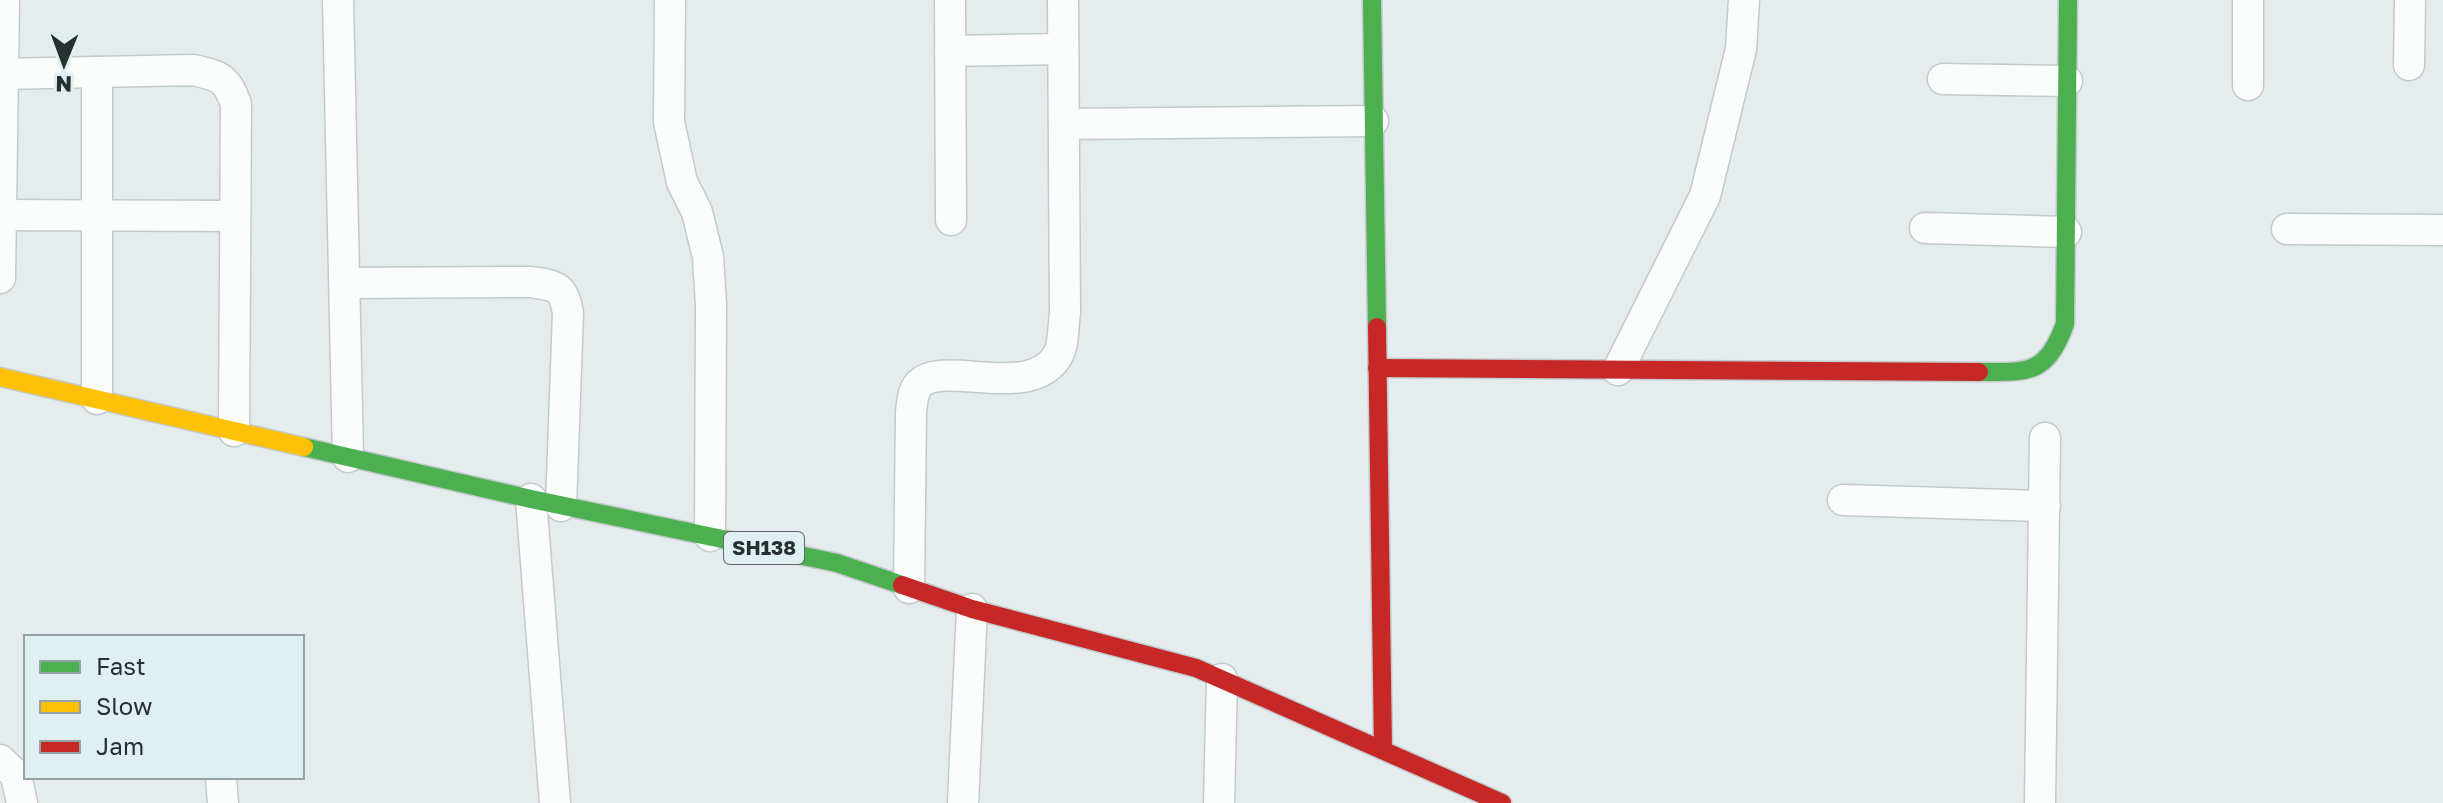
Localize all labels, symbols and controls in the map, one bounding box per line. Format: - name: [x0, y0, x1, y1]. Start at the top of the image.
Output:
- north arrow: [24, 24, 104, 104]
- text: N: [55, 71, 72, 98]
- road number: SH138: [724, 532, 804, 564]
- legend: [24, 635, 304, 779]
- text: Fast: [96, 651, 146, 680]
- text: Slow: [96, 691, 152, 720]
- text: Jam: [96, 731, 144, 760]

